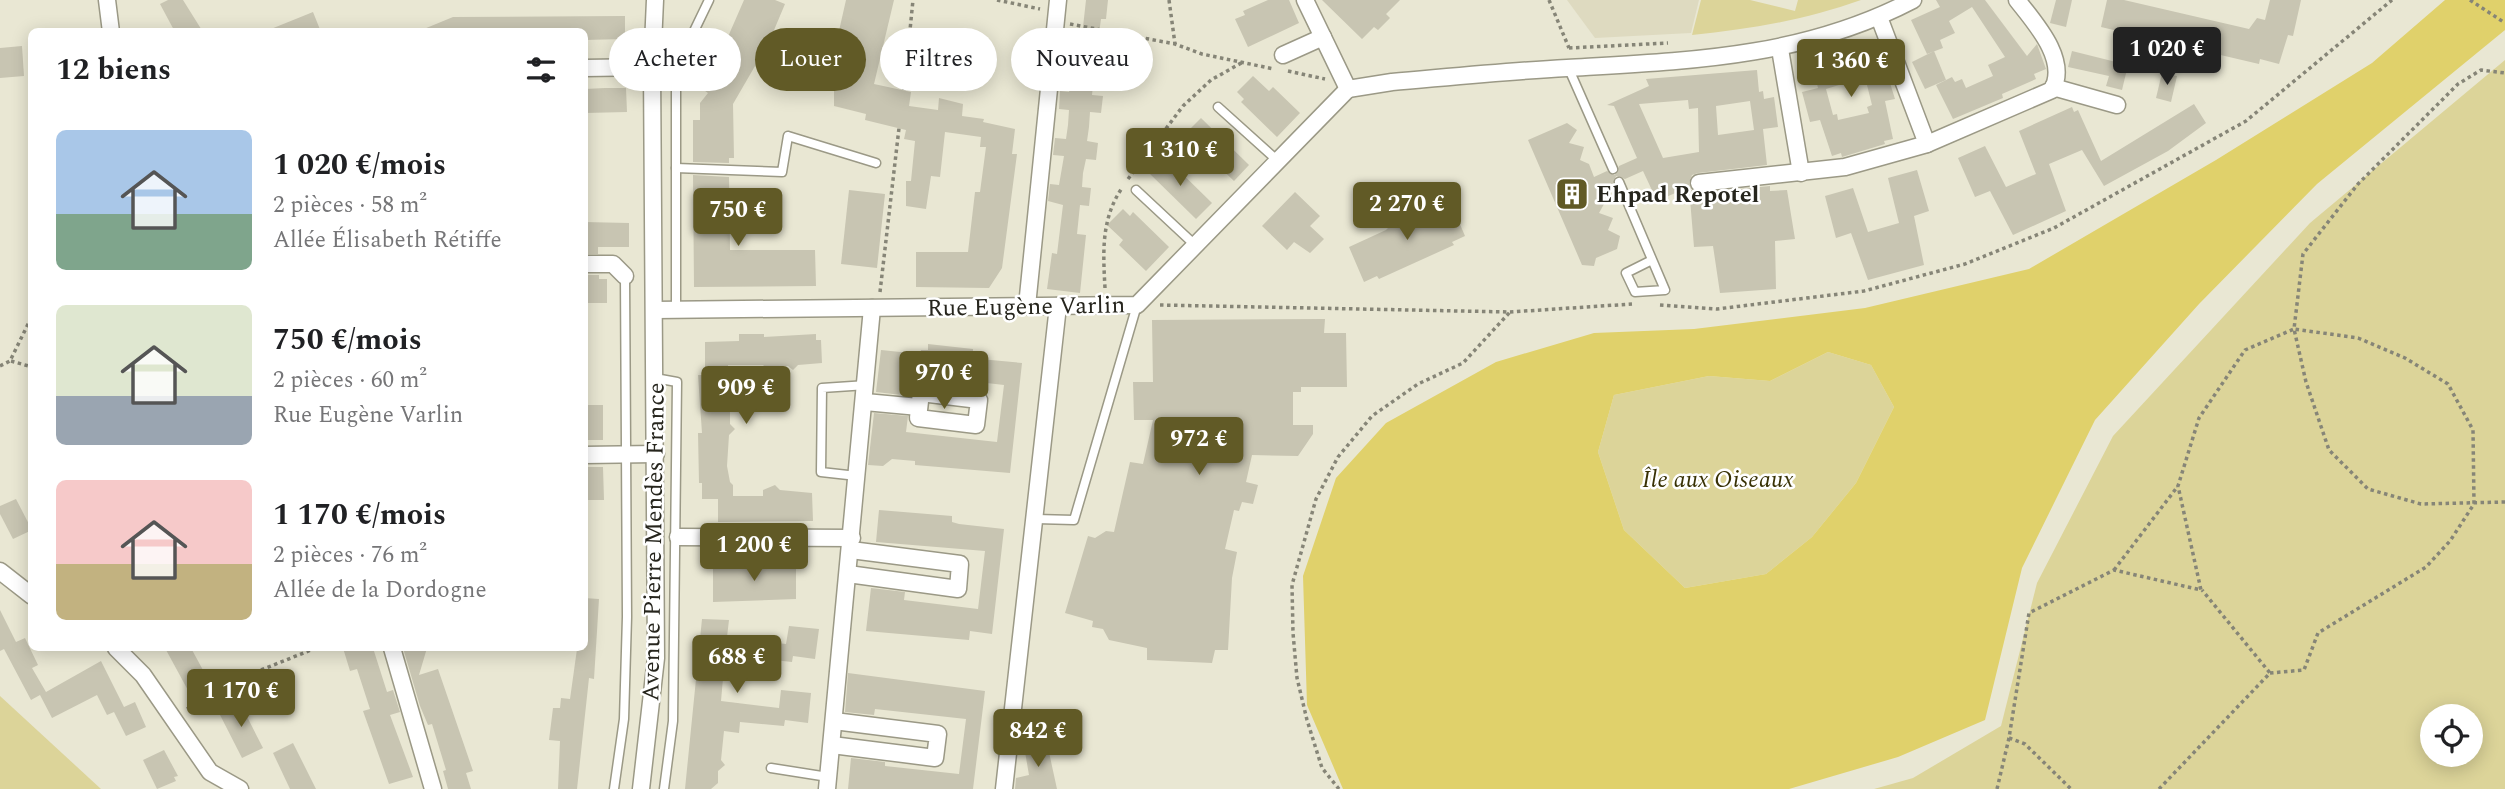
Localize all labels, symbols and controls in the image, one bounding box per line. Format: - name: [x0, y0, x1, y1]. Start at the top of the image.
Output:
- chip: Acheter: [609, 28, 741, 91]
- chip: Louer: [755, 28, 866, 91]
- chip: Filtres: [880, 28, 997, 91]
- chip: Nouveau: [1011, 28, 1153, 91]
- pin: 1 020 €: [2102, 28, 2232, 87]
- text: 1 020 €: [2129, 32, 2205, 67]
- pin: 1 360 €: [1786, 40, 1916, 99]
- text: 1 360 €: [1813, 44, 1889, 79]
- text: 12 biens: [56, 47, 171, 93]
- icon: filters: [522, 51, 560, 89]
- pin: 1 310 €: [1115, 128, 1245, 188]
- text: 1 310 €: [1142, 133, 1218, 168]
- text: 1 020 €/mois: [273, 142, 446, 188]
- icon: home: [112, 158, 196, 242]
- building icon: Ehpad Repotel: [1553, 175, 1591, 213]
- place label: Ehpad Repotel: [1596, 177, 1760, 213]
- pin: 2 270 €: [1342, 182, 1472, 242]
- text: 2 270 €: [1369, 187, 1445, 222]
- text: 2 pièces · 58 m²: [273, 188, 427, 223]
- pin: 750 €: [689, 188, 787, 248]
- text: 750 €: [709, 193, 767, 228]
- text: Allée Élisabeth Rétiffe: [273, 223, 502, 258]
- street label: Rue Eugène Varlin: [926, 287, 1126, 327]
- text: 750 €/mois: [273, 317, 422, 363]
- icon: home: [112, 333, 196, 417]
- pin: 970 €: [895, 352, 993, 411]
- text: 970 €: [915, 356, 973, 391]
- text: 2 pièces · 60 m²: [273, 363, 427, 398]
- pin: 909 €: [697, 366, 795, 426]
- text: 909 €: [717, 371, 775, 406]
- street label: Avenue Pierre Mendès France: [633, 382, 675, 702]
- text: Rue Eugène Varlin: [273, 398, 463, 433]
- pin: 972 €: [1150, 418, 1248, 477]
- text: 972 €: [1170, 422, 1228, 457]
- park label: Île aux Oiseaux: [1642, 462, 1794, 498]
- text: 1 170 €/mois: [273, 492, 446, 538]
- icon: home: [112, 508, 196, 592]
- pin: 1 200 €: [689, 524, 819, 583]
- text: 1 200 €: [716, 528, 792, 563]
- text: 2 pièces · 76 m²: [273, 538, 427, 573]
- text: Allée de la Dordogne: [273, 573, 487, 608]
- pin: 688 €: [688, 636, 786, 695]
- text: 688 €: [708, 640, 766, 675]
- pin: 1 170 €: [176, 670, 306, 729]
- text: 1 170 €: [203, 674, 279, 709]
- map controls: [2420, 704, 2483, 767]
- button: locate: [2420, 704, 2483, 767]
- pin: 842 €: [989, 710, 1087, 769]
- text: 842 €: [1009, 714, 1067, 749]

